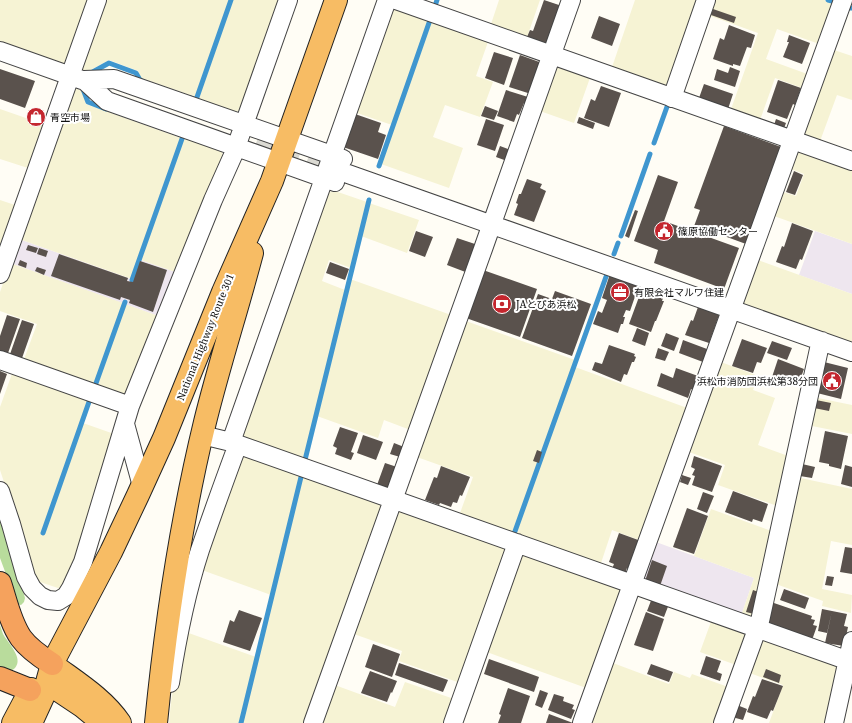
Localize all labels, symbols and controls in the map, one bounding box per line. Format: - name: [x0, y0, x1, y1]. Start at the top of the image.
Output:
- shop icon: 青空市場: [25, 106, 47, 128]
- place label: 青空市場: [50, 110, 90, 124]
- public building icon: 篠原協働センター: [653, 220, 675, 242]
- place label: 篠原協働センター: [678, 224, 758, 238]
- street label: National Highway Route 301: [173, 272, 237, 402]
- office icon: 有限会社マルワ住建: [609, 281, 631, 303]
- place label: 有限会社マルワ住建: [634, 285, 724, 299]
- bank icon: JAとぴあ浜松: [491, 293, 513, 315]
- place label: JAとぴあ浜松: [515, 297, 577, 311]
- public building icon: 浜松市消防団浜松第38分団: [821, 370, 843, 392]
- place label: 浜松市消防団浜松第38分団: [697, 374, 818, 388]

